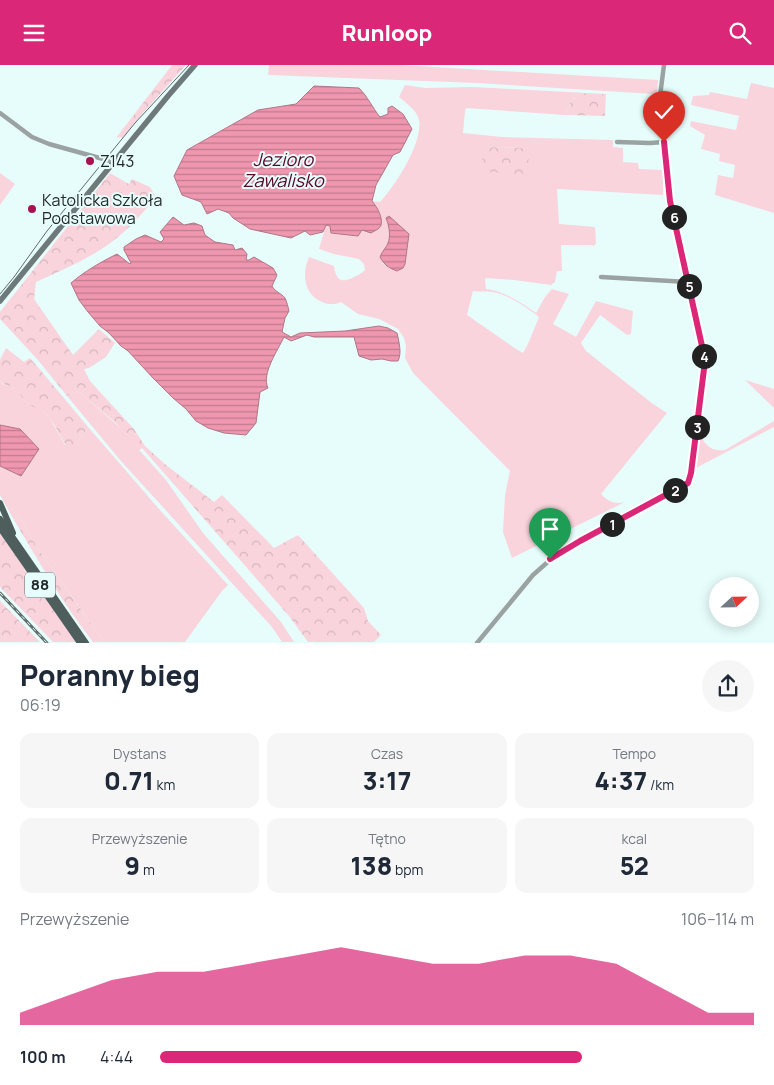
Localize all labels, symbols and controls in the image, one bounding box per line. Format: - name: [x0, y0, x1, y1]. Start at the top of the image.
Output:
- text: Runloop: [342, 18, 432, 48]
- icon: menu: [20, 19, 48, 47]
- icon: search: [726, 19, 754, 47]
- pin: [643, 91, 685, 142]
- icon: check: [650, 98, 678, 126]
- water label: Jezioro Zawalisko: [242, 147, 325, 192]
- place label: Z143: [100, 150, 134, 172]
- marker: Z143: [84, 155, 96, 167]
- place label: Katolicka Szkoła Podstawowa: [42, 189, 162, 229]
- marker: Katolicka Szkoła Podstawowa: [26, 203, 38, 215]
- pin: 6: [662, 205, 686, 229]
- text: 6: [670, 208, 679, 227]
- pin: 5: [676, 273, 702, 299]
- text: 5: [685, 277, 694, 296]
- pin: 4: [692, 343, 716, 369]
- text: 4: [700, 347, 709, 366]
- pin: 3: [684, 415, 710, 439]
- text: 3: [693, 418, 702, 437]
- pin: 2: [662, 477, 688, 503]
- text: 2: [671, 481, 680, 500]
- pin: [529, 508, 571, 559]
- pin: 1: [600, 511, 624, 537]
- icon: arrive: [536, 515, 564, 543]
- text: 1: [609, 515, 616, 534]
- road number: 88: [25, 573, 55, 597]
- north arrow: [709, 577, 759, 627]
- map controls: [709, 577, 759, 627]
- text: Poranny bieg: [20, 656, 200, 694]
- button: share: [702, 660, 754, 712]
- text: 06:19: [20, 694, 61, 716]
- text: Dystans: [113, 744, 166, 763]
- text: Czas: [371, 744, 403, 763]
- text: Tempo: [612, 744, 656, 763]
- text: 0.71: [104, 763, 154, 798]
- text: 3:17: [363, 763, 411, 798]
- text: 4:37: [594, 763, 647, 798]
- text: km: [154, 775, 175, 794]
- text: /km: [647, 775, 674, 794]
- text: Przewyższenie: [92, 829, 188, 848]
- text: Tętno: [368, 829, 406, 848]
- text: kcal: [622, 829, 647, 848]
- text: 9: [125, 848, 140, 883]
- text: 138: [351, 848, 392, 883]
- text: 52: [620, 848, 649, 883]
- text: m: [140, 860, 155, 879]
- text: bpm: [392, 860, 423, 879]
- text: Przewyższenie: [20, 908, 129, 930]
- text: 106–114 m: [681, 908, 754, 930]
- text: 100 m: [20, 1046, 66, 1068]
- text: 4:44: [100, 1046, 133, 1068]

